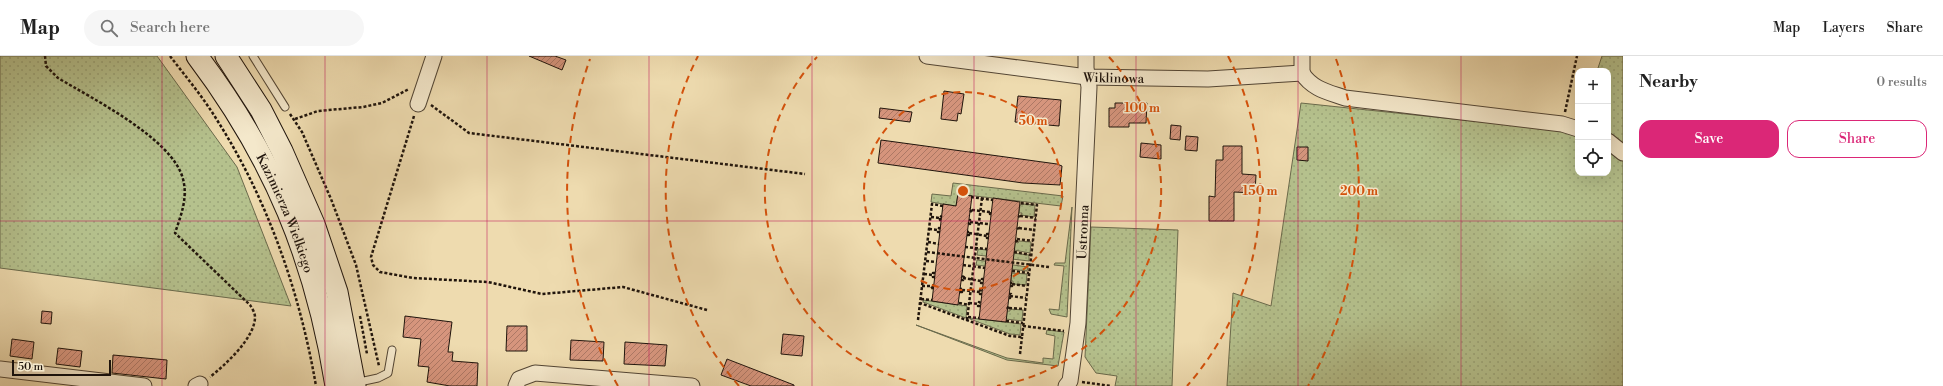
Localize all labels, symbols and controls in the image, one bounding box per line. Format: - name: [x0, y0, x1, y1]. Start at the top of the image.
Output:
- search box: [84, 10, 364, 46]
- text: Map: [20, 16, 60, 40]
- icon: search: [98, 17, 120, 39]
- text: Search here: [130, 18, 210, 37]
- text: Map: [1773, 19, 1800, 37]
- text: Layers: [1822, 19, 1865, 37]
- text: Share: [1887, 19, 1923, 37]
- map controls: [1575, 68, 1611, 176]
- button: +: [1575, 68, 1611, 104]
- street label: Wiklinowa: [1082, 70, 1145, 87]
- text: Nearby: [1639, 71, 1698, 93]
- text: 0 results: [1876, 74, 1927, 90]
- text: 100 m: [1124, 101, 1160, 116]
- button: −: [1575, 104, 1611, 140]
- text: 50 m: [1018, 114, 1048, 129]
- button: Save: [1639, 120, 1779, 158]
- button: Share: [1787, 120, 1927, 158]
- button: locate: [1575, 140, 1611, 176]
- street label: Kazimierza Wielkiego: [252, 151, 316, 275]
- centre of rings: [956, 184, 970, 198]
- text: 150 m: [1243, 184, 1277, 199]
- text: 200 m: [1340, 184, 1378, 199]
- street label: Ustronna: [1074, 204, 1093, 260]
- scale bar: [12, 358, 111, 377]
- text: 50 m: [18, 360, 43, 374]

